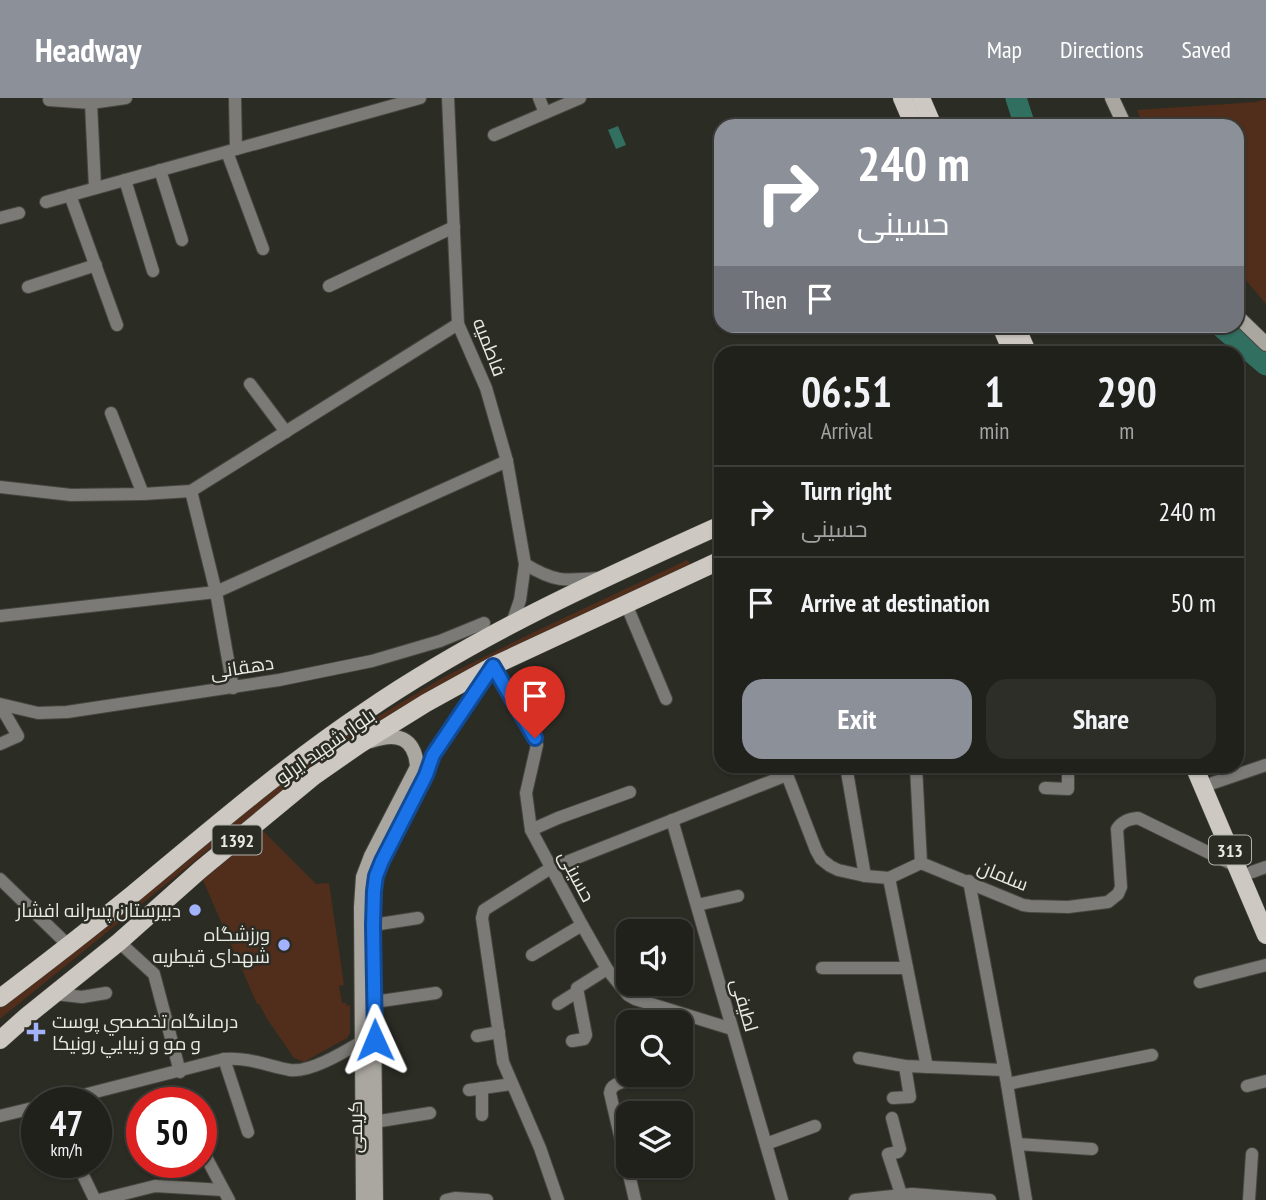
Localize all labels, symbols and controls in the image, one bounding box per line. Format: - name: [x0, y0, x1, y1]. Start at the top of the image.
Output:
- text: Headway: [35, 28, 142, 71]
- text: Map: [987, 34, 1022, 65]
- text: Directions: [1060, 34, 1144, 65]
- text: Saved: [1182, 34, 1231, 65]
- text: 240 m: [857, 131, 970, 195]
- icon: right: [742, 147, 833, 238]
- text: حسینی: [857, 202, 949, 244]
- icon: arrive: [801, 280, 839, 318]
- text: Then: [742, 283, 787, 316]
- street label: فاطمیه: [468, 314, 512, 380]
- text: 06:51: [801, 364, 892, 419]
- text: 1: [984, 364, 1004, 419]
- text: 290: [1097, 364, 1157, 419]
- text: Arrival: [821, 416, 873, 445]
- text: min: [979, 416, 1009, 445]
- text: m: [1119, 416, 1134, 445]
- text: Turn right: [801, 474, 892, 507]
- icon: right: [742, 493, 780, 531]
- text: 240 m: [1158, 495, 1216, 528]
- text: حسینی: [801, 514, 867, 543]
- icon: arrive: [742, 584, 780, 622]
- text: Arrive at destination: [801, 586, 990, 619]
- text: 50 m: [1170, 586, 1216, 619]
- street label: دهقانی: [209, 650, 275, 684]
- pin: [505, 666, 565, 738]
- icon: arrive: [516, 677, 554, 715]
- button: Exit: [742, 679, 972, 759]
- button: Share: [986, 679, 1216, 759]
- street label: بلوار شهید ایرلو: [271, 703, 379, 789]
- road number: 1392: [212, 826, 262, 854]
- road number: 313: [1209, 836, 1251, 864]
- street label: حسینی: [554, 846, 600, 906]
- street label: سلمان: [974, 854, 1032, 896]
- place label: دبیرستان پسرانه افشار: [15, 898, 181, 923]
- marker: دبیرستان پسرانه افشار: [187, 902, 203, 918]
- map controls: [616, 919, 693, 1178]
- button: sound: [616, 919, 693, 996]
- place label: ورزشگاه شهدای قیطریه: [152, 922, 270, 968]
- marker: ورزشگاه شهدای قیطریه: [276, 937, 292, 953]
- street label: لطیفی: [726, 976, 764, 1034]
- position arrow: [338, 1003, 412, 1077]
- place label: درمانگاه تخصصي پوست و مو و زيبايي رونيكا: [52, 1009, 238, 1058]
- button: search: [616, 1010, 693, 1087]
- marker: درمانگاه تخصصي پوست و مو و زيبايي رونيكا: [26, 1022, 46, 1042]
- speed limit sign: 50: [126, 1087, 217, 1178]
- text: 47: [50, 1100, 83, 1146]
- street label: کریمی: [343, 1101, 367, 1153]
- button: layers: [616, 1101, 693, 1178]
- text: km/h: [51, 1138, 82, 1161]

